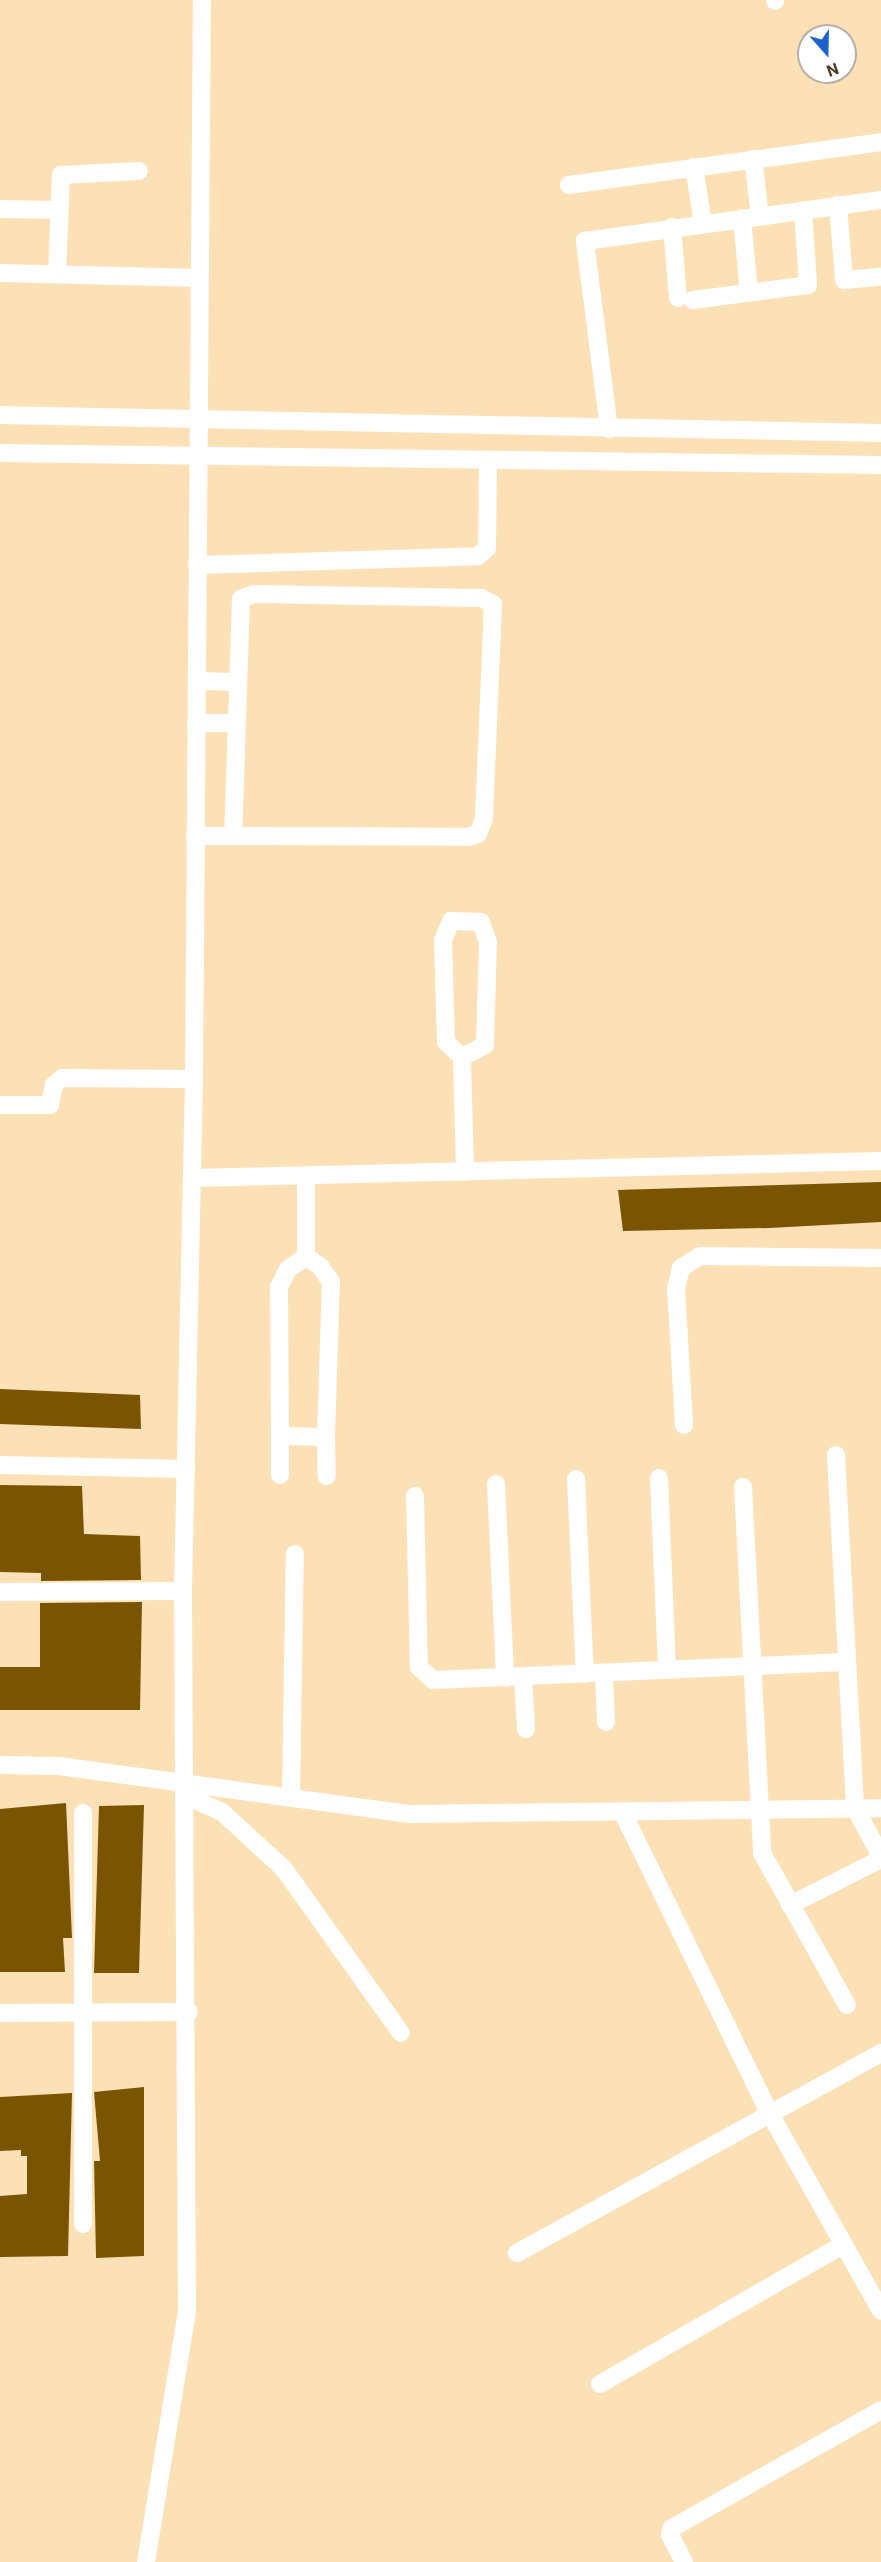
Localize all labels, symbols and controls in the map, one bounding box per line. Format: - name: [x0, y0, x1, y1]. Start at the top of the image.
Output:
- north arrow: [797, 24, 857, 84]
- text: N: [824, 59, 841, 80]

